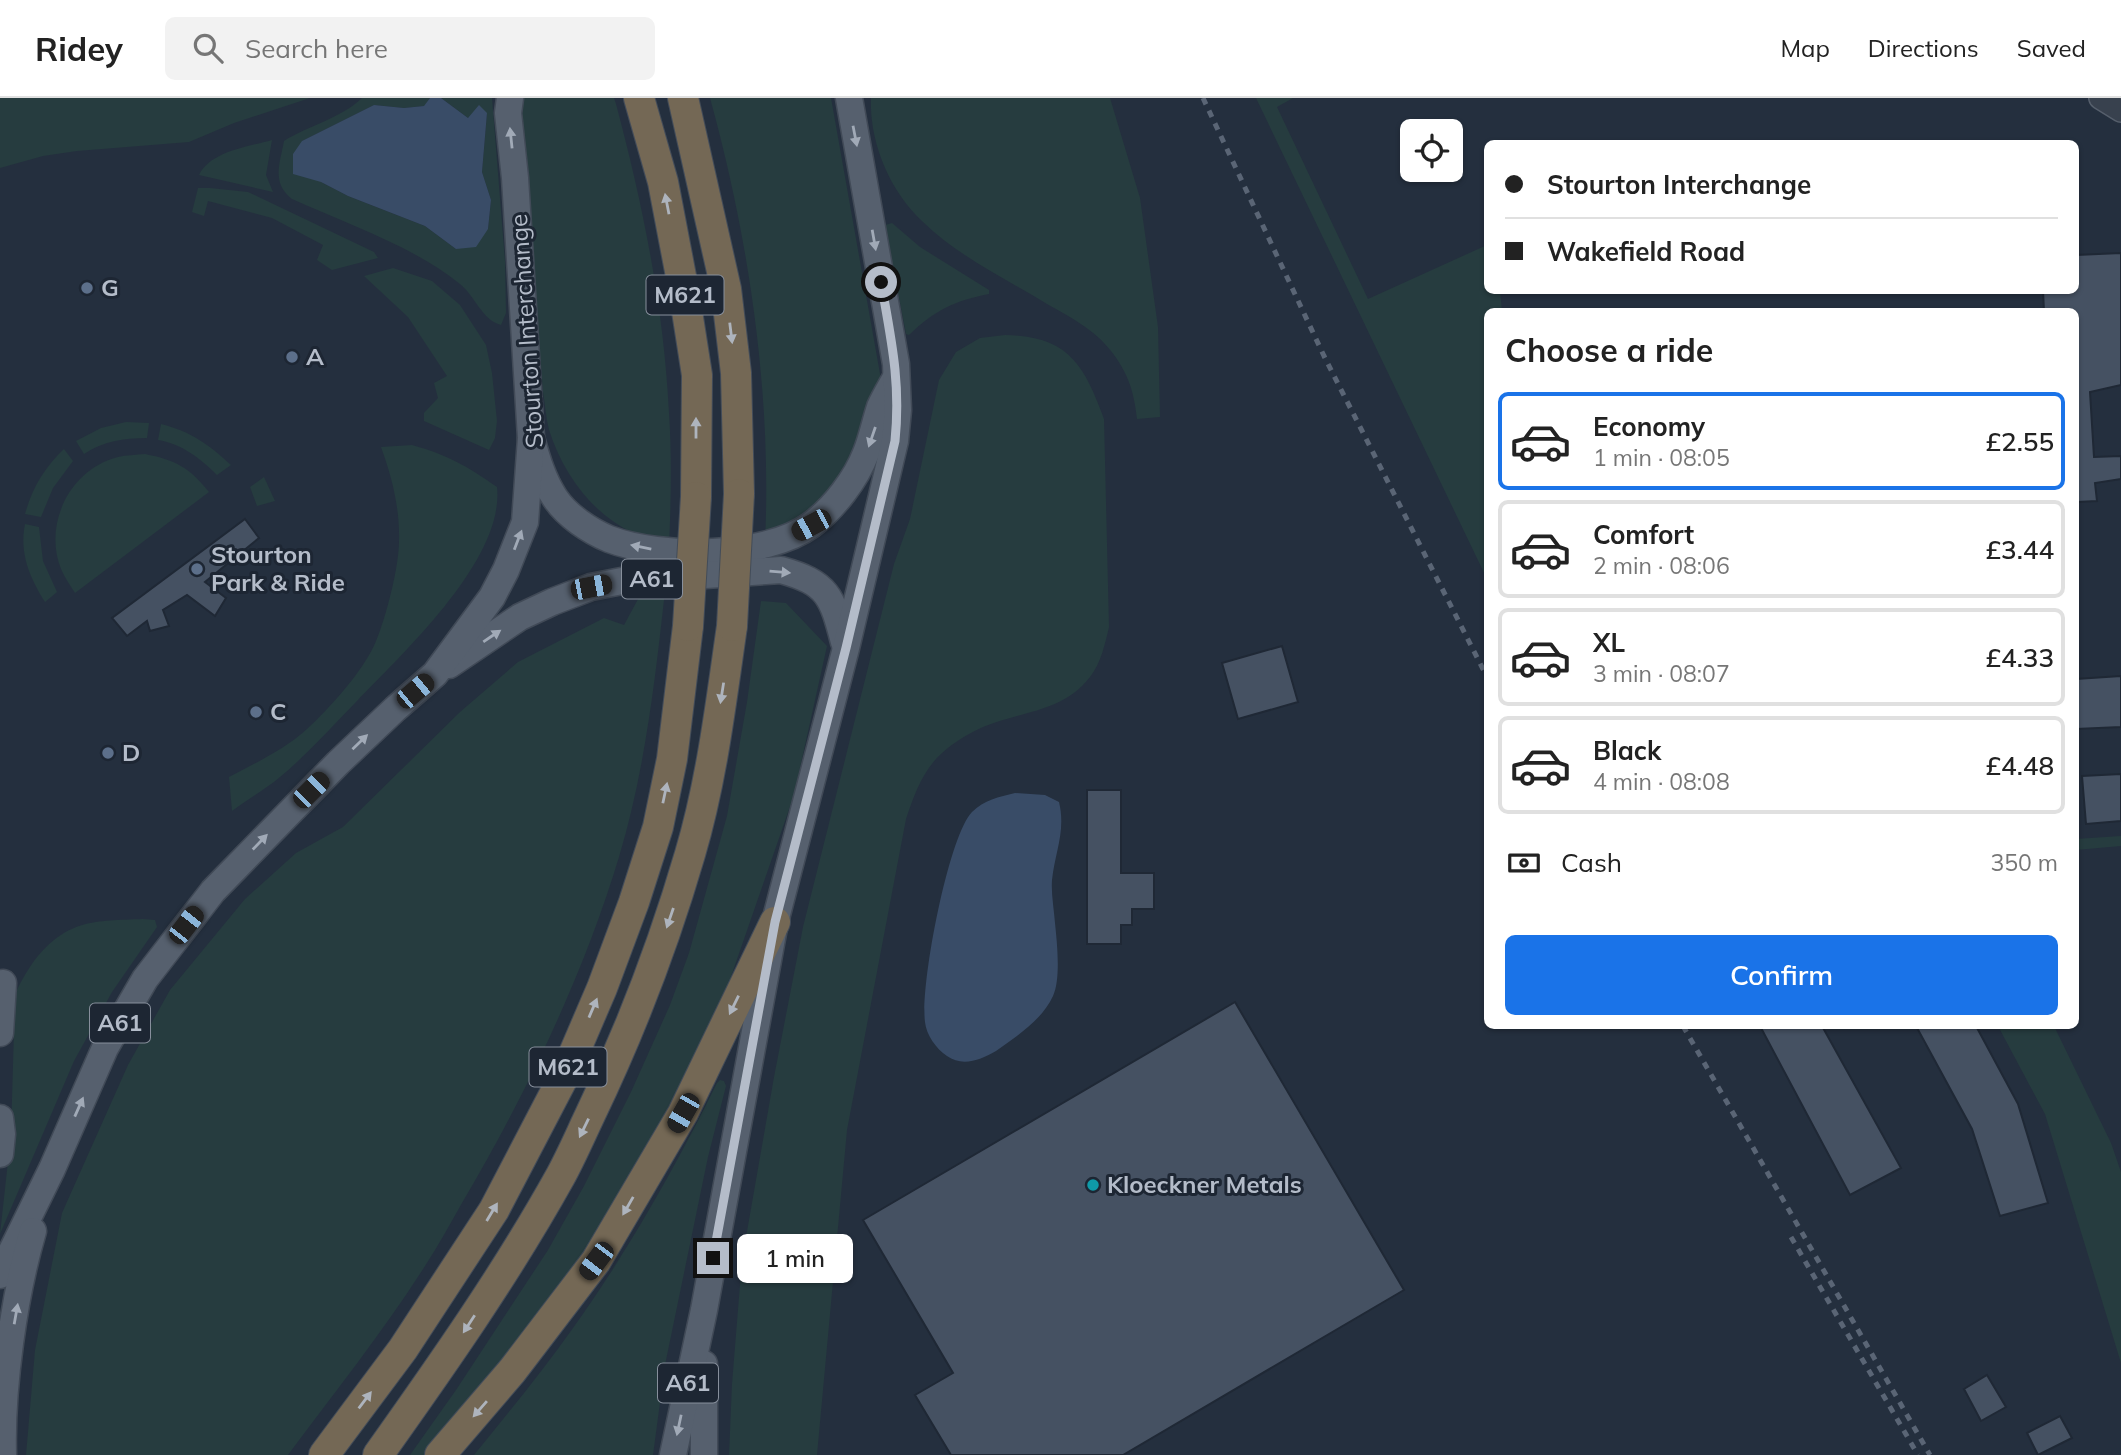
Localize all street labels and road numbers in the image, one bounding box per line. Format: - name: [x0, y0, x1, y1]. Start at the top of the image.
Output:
- street label: Stourton Interchange: [503, 213, 549, 449]
- road number: M621: [646, 276, 724, 314]
- road number: A61: [622, 559, 682, 598]
- road number: A61: [90, 1004, 150, 1042]
- road number: M621: [530, 1048, 606, 1086]
- road number: A61: [658, 1364, 718, 1402]

